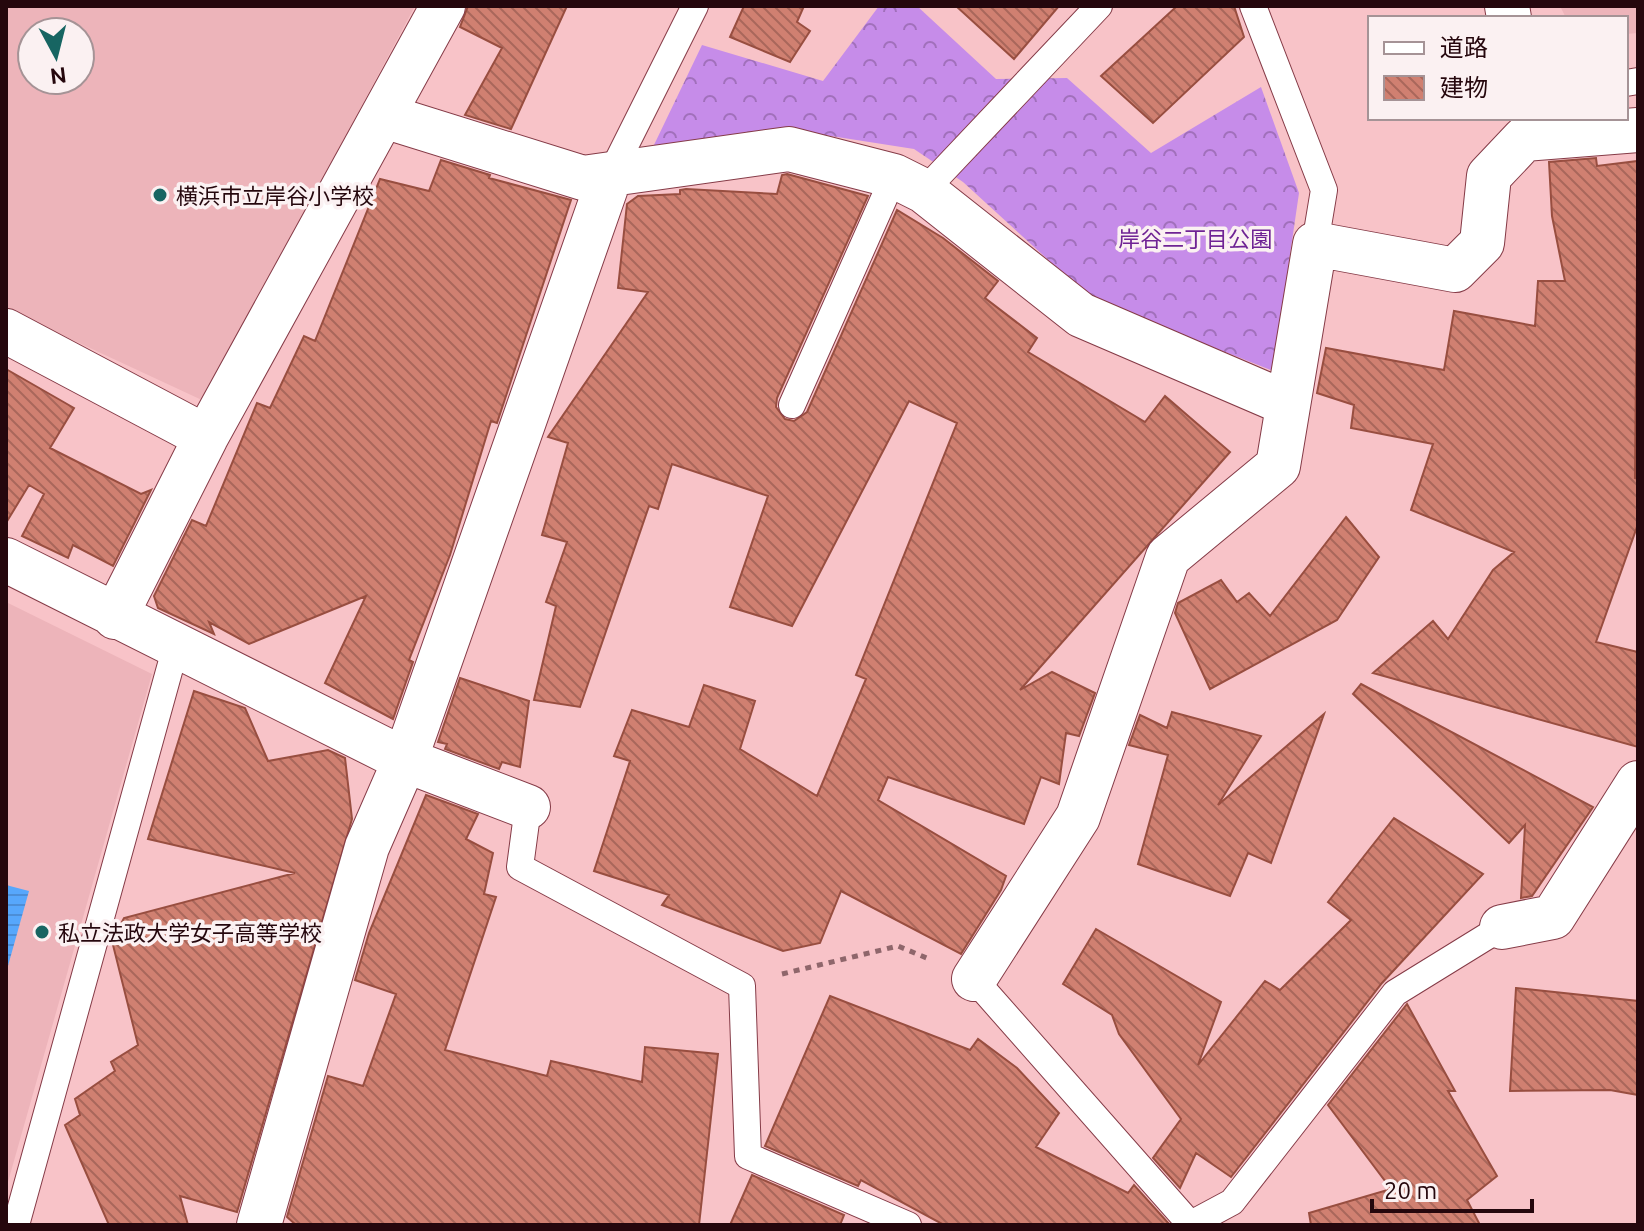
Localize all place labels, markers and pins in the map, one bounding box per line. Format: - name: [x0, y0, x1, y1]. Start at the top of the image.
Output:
- place label: 横浜市立岸谷小学校: [176, 183, 374, 208]
- marker: 横浜市立岸谷小学校: [151, 186, 169, 204]
- place label: 私立法政大学女子高等学校: [58, 920, 322, 945]
- marker: 私立法政大学女子高等学校: [33, 923, 51, 941]

